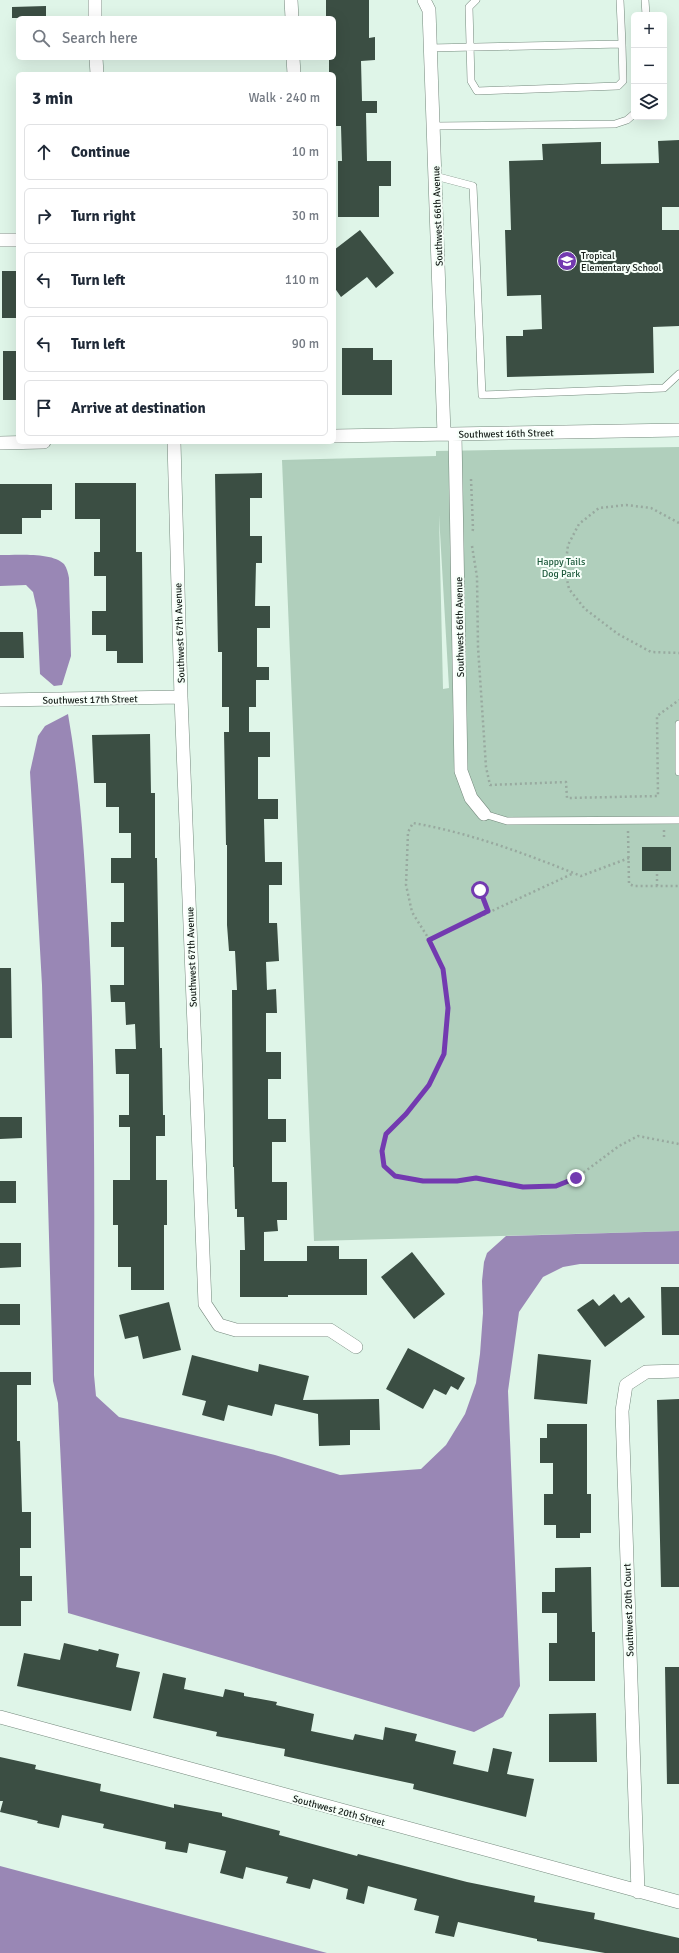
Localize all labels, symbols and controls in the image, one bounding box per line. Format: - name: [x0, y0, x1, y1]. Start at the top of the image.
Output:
- map controls: [631, 12, 667, 120]
- button: +: [631, 12, 667, 48]
- search box: [16, 16, 336, 60]
- icon: search: [30, 27, 52, 49]
- text: Search here: [62, 29, 138, 47]
- button: −: [631, 48, 667, 84]
- button: layers: [631, 84, 667, 120]
- text: 3 min: [32, 88, 73, 109]
- text: Walk · 240 m: [249, 90, 320, 106]
- icon: ahead: [33, 141, 55, 163]
- text: Continue: [71, 143, 130, 161]
- text: 10 m: [292, 144, 319, 160]
- street label: Southwest 66th Avenue: [430, 166, 446, 266]
- icon: right: [33, 205, 55, 227]
- text: Turn right: [71, 207, 136, 225]
- text: 30 m: [292, 208, 319, 224]
- school or university icon: Tropical Elementary School: [556, 250, 578, 272]
- place label: Tropical Elementary School: [581, 250, 661, 274]
- icon: left: [33, 269, 55, 291]
- text: Turn left: [71, 271, 125, 289]
- text: 110 m: [285, 272, 319, 288]
- icon: left: [33, 333, 55, 355]
- text: Turn left: [71, 335, 125, 353]
- text: 90 m: [292, 336, 319, 352]
- icon: arrive: [33, 397, 55, 419]
- text: Arrive at destination: [71, 399, 206, 417]
- street label: Southwest 16th Street: [458, 427, 554, 441]
- park label: Happy Tails Dog Park: [537, 556, 586, 580]
- street label: Southwest 66th Avenue: [453, 577, 467, 677]
- street label: Southwest 67th Avenue: [172, 583, 188, 683]
- street label: Southwest 17th Street: [42, 693, 138, 707]
- route start: [471, 881, 489, 899]
- street label: Southwest 67th Avenue: [184, 907, 200, 1007]
- route end: [567, 1169, 585, 1187]
- street label: Southwest 20th Court: [621, 1563, 637, 1657]
- street label: Southwest 20th Street: [291, 1793, 387, 1829]

